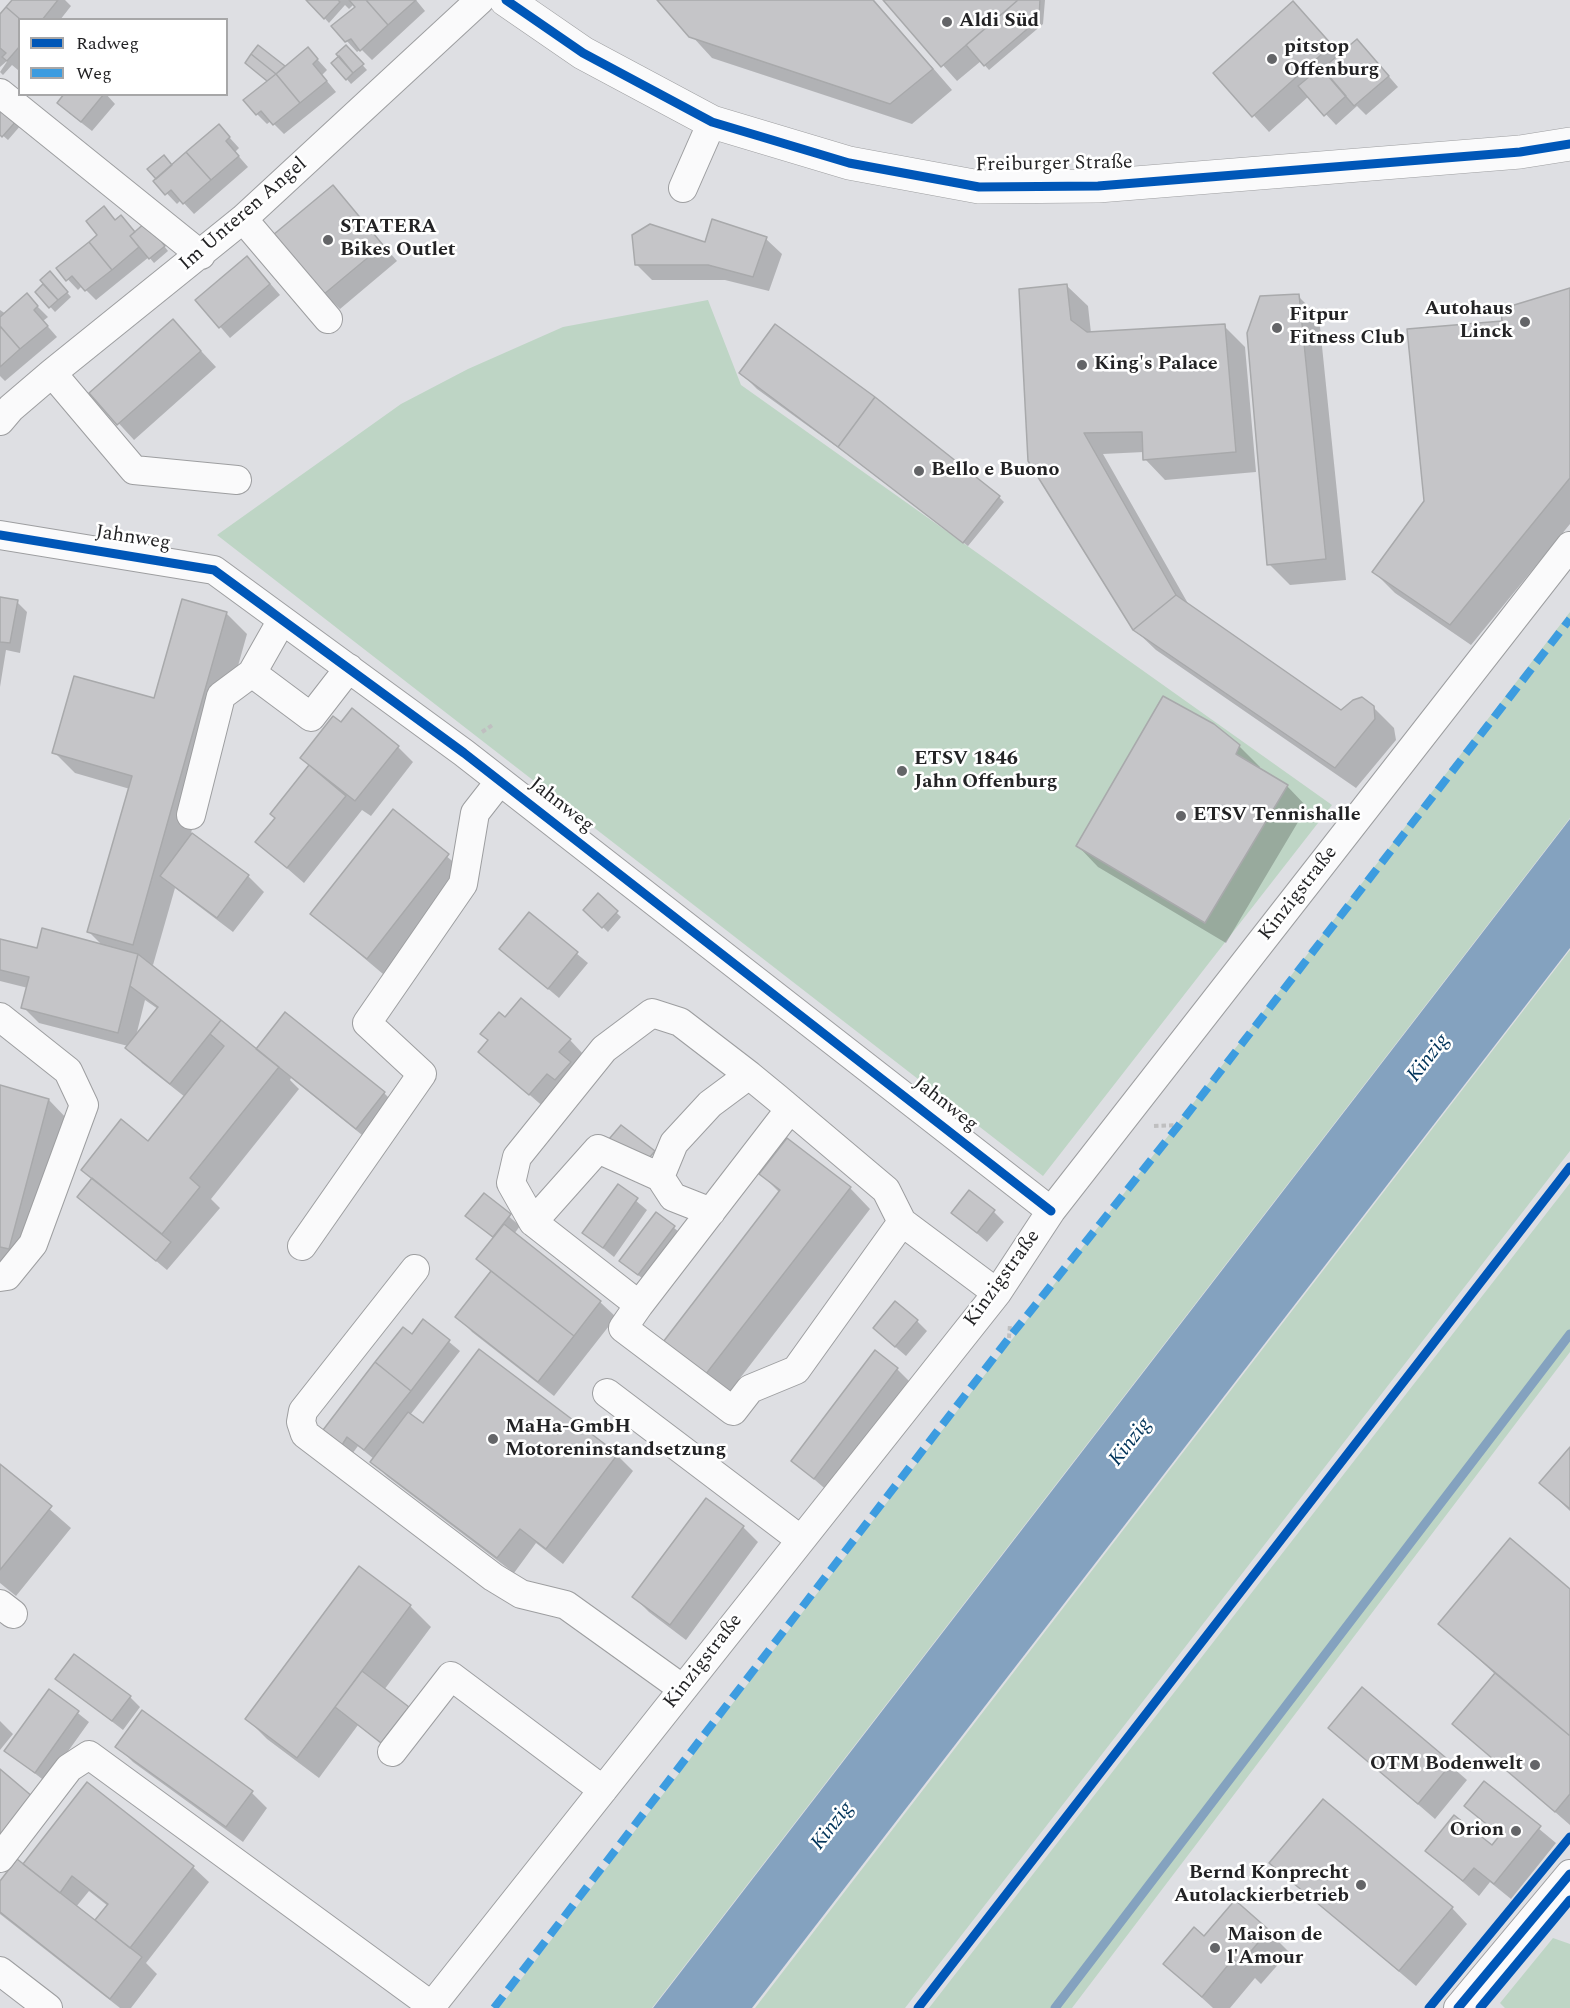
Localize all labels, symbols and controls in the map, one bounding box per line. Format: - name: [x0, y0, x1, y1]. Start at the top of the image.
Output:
- place label: Aldi Süd: [959, 10, 1039, 34]
- marker: Aldi Süd: [940, 15, 954, 29]
- legend: [18, 18, 228, 96]
- text: Radweg: [76, 30, 139, 57]
- place label: pitstop Offenburg: [1284, 36, 1379, 83]
- marker: pitstop Offenburg: [1265, 52, 1279, 66]
- text: Weg: [76, 60, 112, 87]
- street label: Freiburger Straße: [975, 152, 1133, 178]
- street label: Im Unteren Angel: [175, 153, 313, 277]
- place label: STATERA Bikes Outlet: [340, 216, 456, 263]
- marker: STATERA Bikes Outlet: [321, 233, 335, 247]
- place label: Autohaus Linck: [1425, 298, 1513, 345]
- place label: Fitpur Fitness Club: [1289, 304, 1405, 351]
- marker: Autohaus Linck: [1518, 315, 1532, 329]
- marker: Fitpur Fitness Club: [1270, 321, 1284, 335]
- place label: King's Palace: [1094, 353, 1218, 377]
- marker: King's Palace: [1075, 358, 1089, 372]
- place label: Bello e Buono: [931, 459, 1059, 483]
- marker: Bello e Buono: [912, 464, 926, 478]
- street label: Jahnweg: [94, 521, 172, 557]
- place label: ETSV 1846 Jahn Offenburg: [914, 748, 1058, 795]
- marker: ETSV 1846 Jahn Offenburg: [895, 764, 909, 778]
- street label: Jahnweg: [524, 773, 598, 839]
- place label: ETSV Tennishalle: [1193, 804, 1361, 828]
- marker: ETSV Tennishalle: [1174, 809, 1188, 823]
- street label: Kinzigstraße: [1254, 842, 1344, 946]
- water label: Kinzig: [1402, 1030, 1456, 1088]
- street label: Jahnweg: [908, 1072, 982, 1138]
- street label: Kinzigstraße: [960, 1226, 1046, 1332]
- water label: Kinzig: [1104, 1414, 1158, 1472]
- place label: MaHa-GmbH Motoreninstandsetzung: [505, 1416, 726, 1463]
- marker: MaHa-GmbH Motoreninstandsetzung: [486, 1432, 500, 1446]
- street label: Kinzigstraße: [659, 1610, 749, 1714]
- place label: OTM Bodenwelt: [1370, 1753, 1523, 1777]
- marker: OTM Bodenwelt: [1528, 1758, 1542, 1772]
- water label: Kinzig: [806, 1798, 860, 1856]
- place label: Orion: [1450, 1819, 1504, 1843]
- marker: Orion: [1509, 1824, 1523, 1838]
- place label: Bernd Konprecht Autolackierbetrieb: [1174, 1862, 1349, 1909]
- marker: Bernd Konprecht Autolackierbetrieb: [1354, 1878, 1368, 1892]
- place label: Maison de l'Amour: [1227, 1924, 1322, 1971]
- marker: Maison de l'Amour: [1208, 1941, 1222, 1955]

